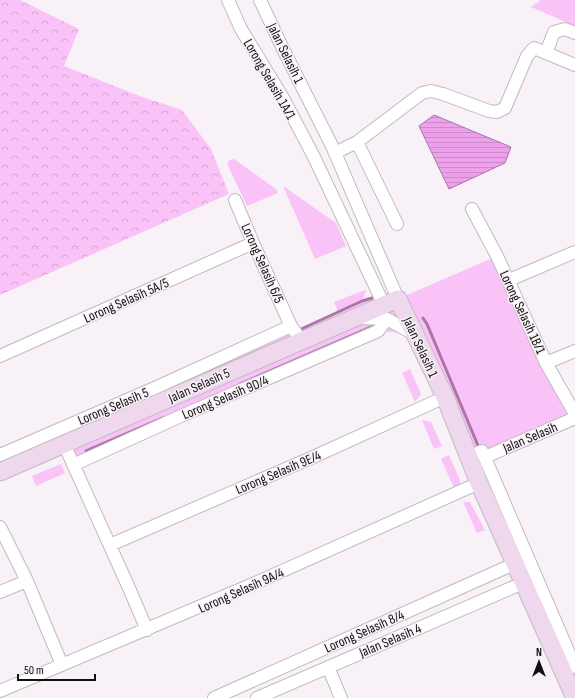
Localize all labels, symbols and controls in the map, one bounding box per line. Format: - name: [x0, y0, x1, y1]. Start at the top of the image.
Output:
- street label: Jalan Selasih 1: [263, 19, 307, 86]
- street label: Lorong Selasih 1A/1: [240, 36, 300, 123]
- street label: Lorong Selasih 6/5: [237, 221, 288, 306]
- street label: Lorong Selasih 1B/1: [496, 268, 549, 357]
- street label: Lorong Selasih 5A/5: [81, 274, 172, 327]
- street label: Jalan Selasih 1: [399, 313, 442, 380]
- street label: Jalan Selasih 5: [165, 364, 233, 407]
- street label: Lorong Selasih 9D/4: [179, 372, 271, 423]
- street label: Lorong Selasih 5: [75, 384, 152, 429]
- street label: Jalan Selasih: [499, 418, 560, 457]
- street label: Lorong Selasih 9E/4: [233, 447, 324, 498]
- street label: Lorong Selasih 9A/4: [196, 564, 287, 617]
- street label: Lorong Selasih 8/4: [322, 606, 407, 657]
- street label: Jalan Selasih 4: [356, 620, 424, 662]
- north arrow: [519, 642, 559, 682]
- text: N: [536, 646, 542, 659]
- scale bar: [18, 656, 95, 682]
- text: 50 m: [24, 663, 44, 678]

